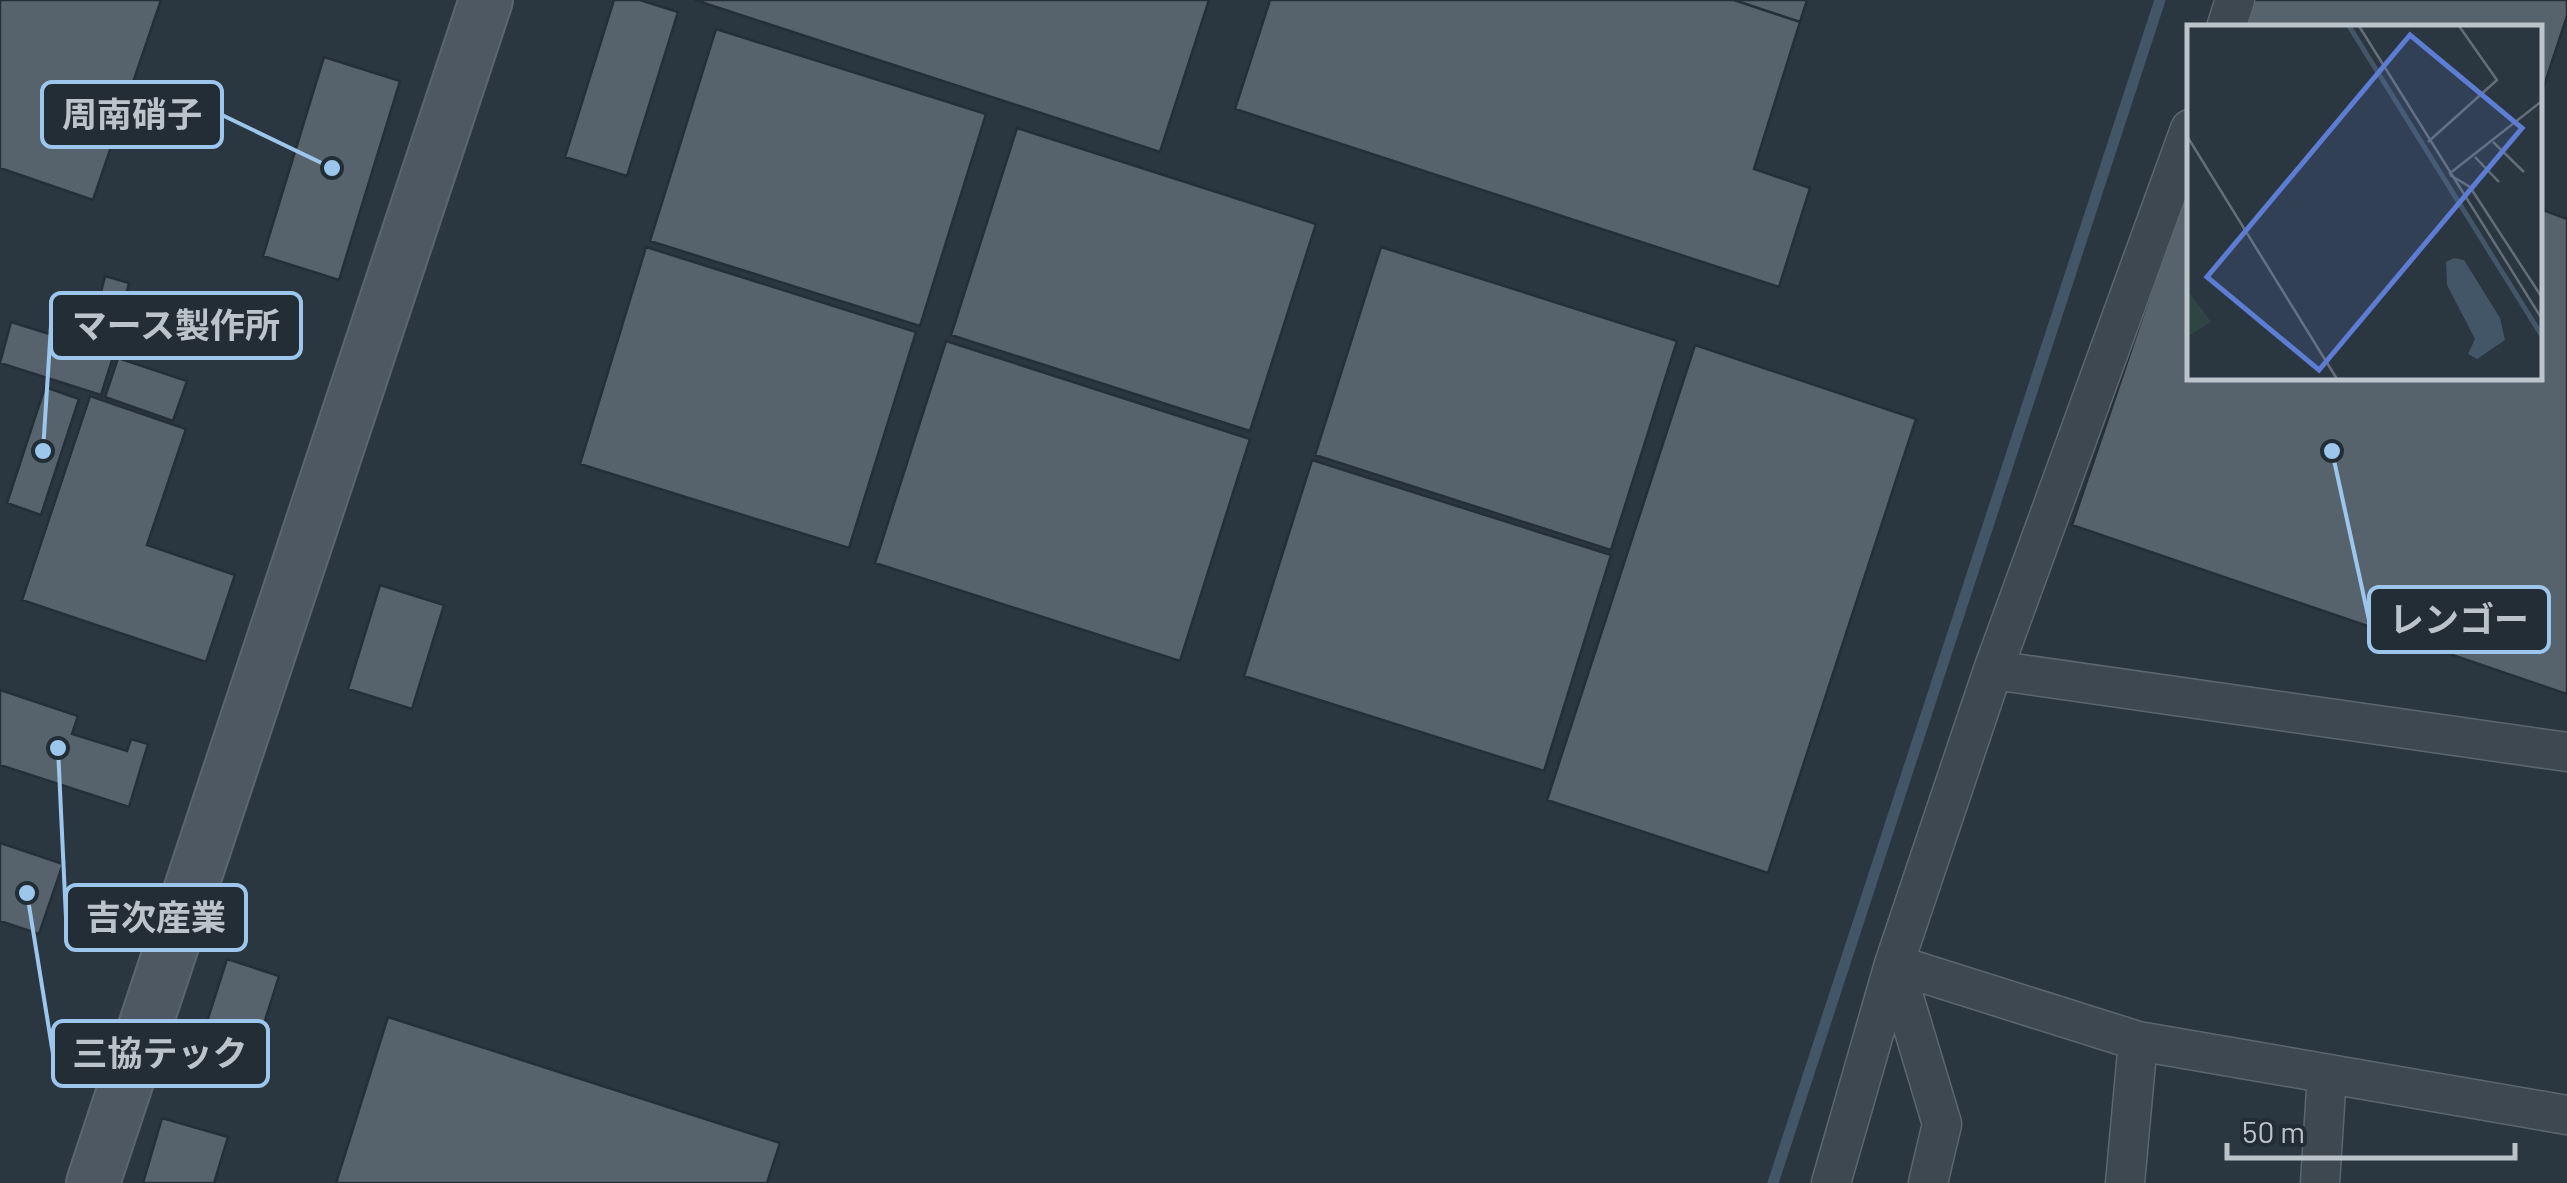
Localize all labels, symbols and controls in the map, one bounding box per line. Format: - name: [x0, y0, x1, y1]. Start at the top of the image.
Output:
- inset map: [2187, 25, 2542, 380]
- callout: 周南硝子: [42, 82, 222, 147]
- text: 周南硝子: [62, 92, 202, 134]
- callout: マース製作所: [51, 293, 301, 358]
- text: マース製作所: [72, 303, 280, 345]
- callout: レンゴー: [2369, 587, 2549, 652]
- text: レンゴー: [2389, 597, 2529, 639]
- callout: 吉次産業: [66, 885, 246, 950]
- text: 吉次産業: [86, 895, 226, 937]
- callout: 三協テック: [53, 1021, 268, 1086]
- text: 三協テック: [72, 1031, 248, 1073]
- scale bar: [2227, 1098, 2514, 1160]
- text: 50 m: [2242, 1113, 2305, 1149]

